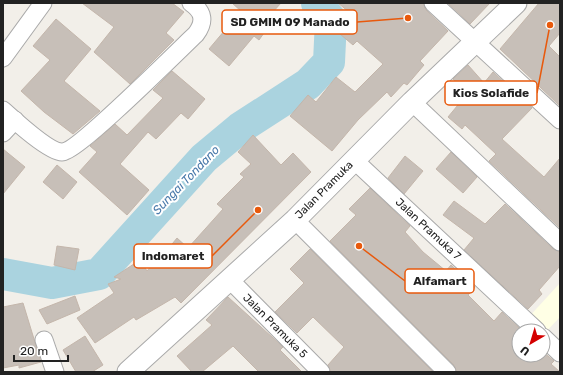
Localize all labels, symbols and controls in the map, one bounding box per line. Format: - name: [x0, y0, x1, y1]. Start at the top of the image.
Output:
- callout: SD GMIM 09 Manado: [222, 10, 357, 34]
- text: SD GMIM 09 Manado: [230, 15, 350, 29]
- callout: Kios Solafide: [445, 81, 537, 105]
- text: Kios Solafide: [453, 86, 529, 100]
- water label: Sungai Tondano: [150, 143, 222, 217]
- street label: Jalan Pramuka: [292, 158, 356, 222]
- street label: Jalan Pramuka 7: [393, 195, 464, 263]
- callout: Indomaret: [134, 244, 212, 268]
- text: Indomaret: [142, 249, 205, 263]
- callout: Alfamart: [405, 269, 474, 293]
- text: Alfamart: [413, 274, 467, 288]
- street label: Jalan Pramuka 5: [240, 291, 310, 361]
- north arrow: [511, 323, 551, 363]
- scale bar: [14, 337, 68, 363]
- text: U: [518, 343, 532, 358]
- text: 20 m: [20, 344, 48, 358]

